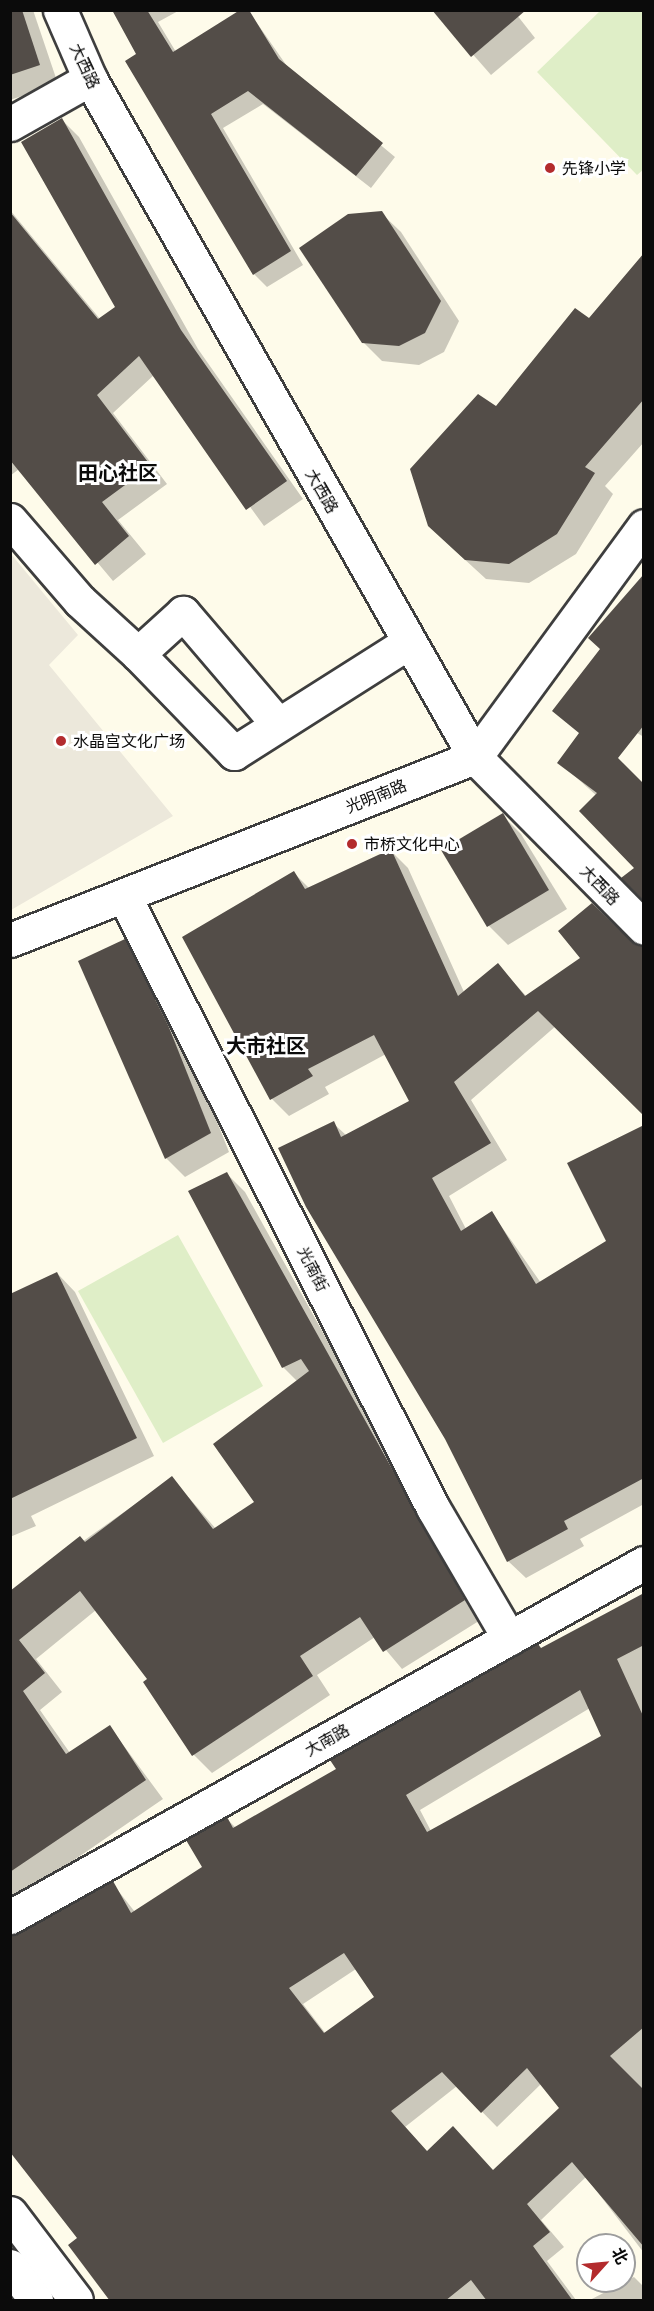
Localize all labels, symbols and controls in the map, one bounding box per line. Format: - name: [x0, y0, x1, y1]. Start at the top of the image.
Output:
- street label: 大西路: [66, 40, 104, 92]
- place label: 先锋小学: [562, 158, 626, 178]
- marker: 先锋小学: [543, 161, 557, 175]
- district label: 田心社区: [78, 461, 158, 485]
- street label: 大西路: [302, 465, 342, 517]
- place label: 水晶宫文化广场: [73, 731, 185, 751]
- marker: 水晶宫文化广场: [54, 734, 68, 748]
- street label: 光明南路: [343, 775, 409, 817]
- place label: 市桥文化中心: [364, 834, 460, 854]
- marker: 市桥文化中心: [345, 837, 359, 851]
- street label: 大西路: [576, 861, 624, 909]
- district label: 大市社区: [226, 1034, 306, 1058]
- street label: 光南街: [294, 1243, 332, 1295]
- street label: 大南路: [301, 1720, 353, 1760]
- north arrow: [576, 2233, 636, 2293]
- text: 北: [607, 2244, 634, 2268]

